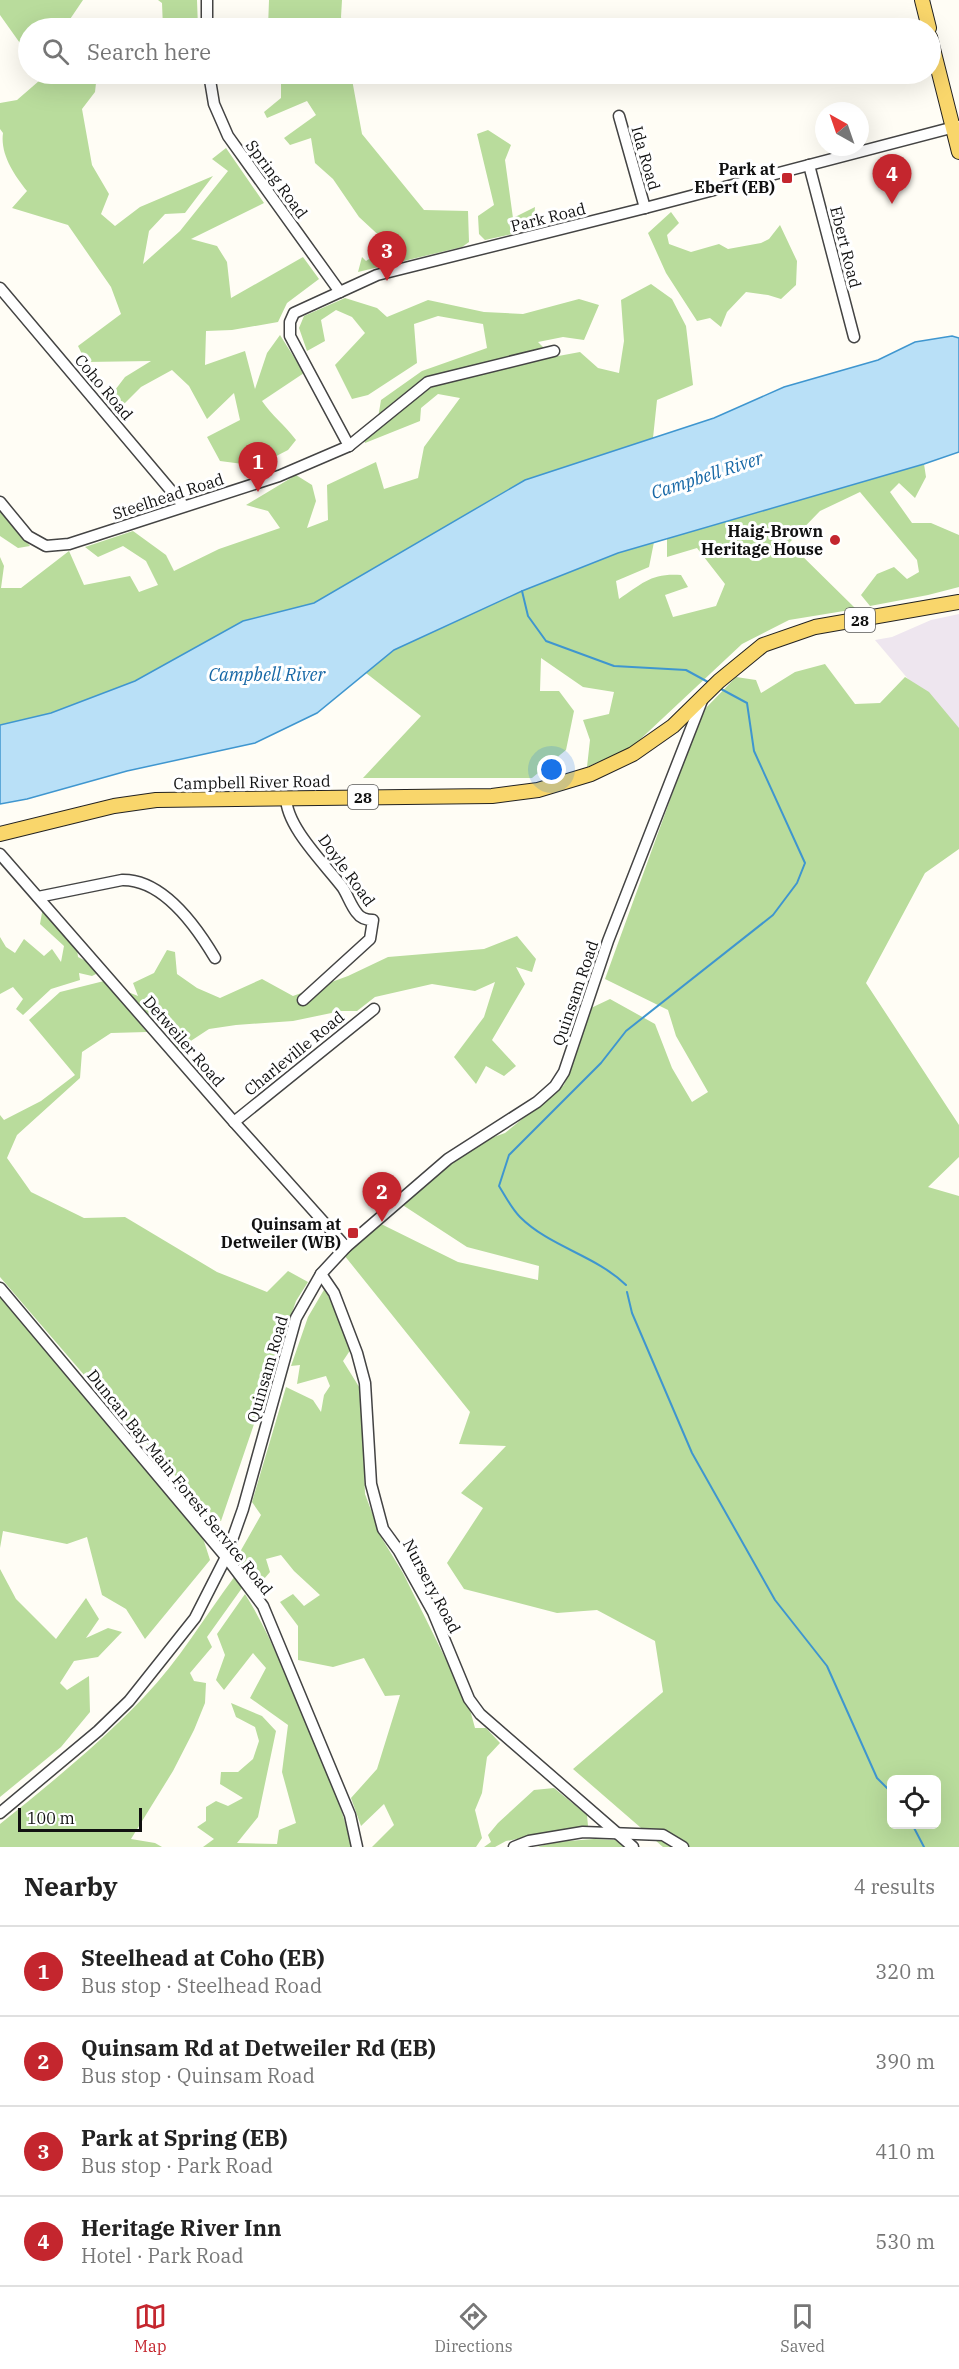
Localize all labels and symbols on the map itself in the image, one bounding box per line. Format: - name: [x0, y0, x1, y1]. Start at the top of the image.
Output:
- north arrow: [815, 102, 869, 156]
- street label: Ida Road: [627, 124, 665, 193]
- street label: Spring Road: [242, 136, 312, 222]
- pin: 4: [872, 154, 912, 204]
- place label: Park at Ebert (EB): [694, 159, 775, 197]
- marker: Park at Ebert (EB): [780, 171, 794, 185]
- street label: Park Road: [508, 198, 588, 236]
- street label: Ebert Road: [826, 204, 866, 290]
- pin: 3: [368, 232, 406, 281]
- street label: Coho Road: [71, 350, 138, 424]
- pin: 1: [238, 442, 278, 492]
- water label: Campbell River: [648, 446, 767, 504]
- street label: Steelhead Road: [110, 468, 227, 523]
- place label: Haig-Brown Heritage House: [701, 521, 823, 559]
- marker: Haig-Brown Heritage House: [828, 533, 842, 547]
- road number: 28: [845, 608, 875, 632]
- water label: Campbell River: [209, 663, 327, 686]
- your location: [537, 755, 566, 784]
- street label: Campbell River Road: [173, 771, 331, 793]
- road number: 28: [348, 785, 378, 809]
- street label: Doyle Road: [314, 830, 380, 910]
- street label: Quinsam Road: [548, 937, 602, 1048]
- street label: Detweiler Road: [139, 991, 229, 1091]
- street label: Charleville Road: [240, 1006, 348, 1100]
- pin: 2: [362, 1172, 401, 1222]
- place label: Quinsam at Detweiler (WB): [221, 1214, 341, 1252]
- marker: Quinsam at Detweiler (WB): [346, 1226, 360, 1240]
- street label: Quinsam Road: [242, 1313, 292, 1425]
- street label: Duncan Bay Main Forest Service Road: [83, 1365, 277, 1599]
- street label: Nursery Road: [399, 1535, 465, 1637]
- scale bar: [18, 1805, 142, 1832]

